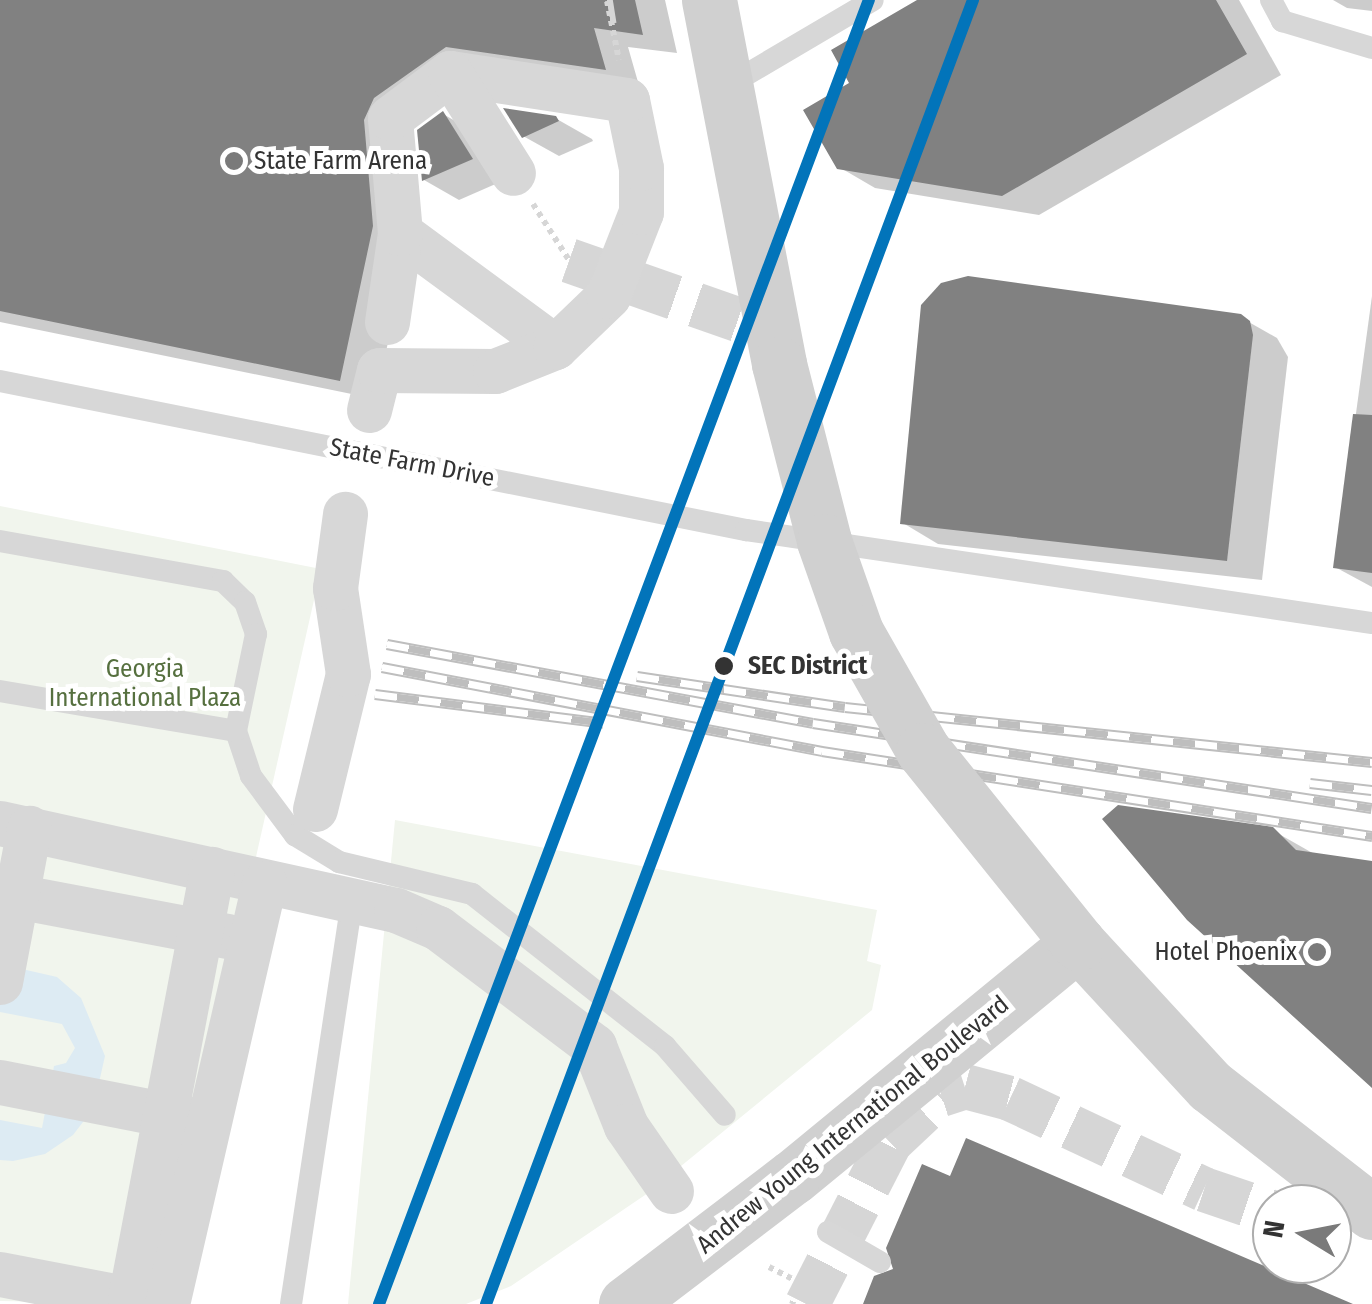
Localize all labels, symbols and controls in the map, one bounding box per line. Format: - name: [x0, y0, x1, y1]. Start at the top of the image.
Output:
- place label: State Farm Arena: [254, 146, 427, 176]
- marker: State Farm Arena: [223, 150, 245, 172]
- street label: State Farm Drive: [327, 432, 497, 494]
- marker: SEC District: [709, 651, 739, 681]
- place label: SEC District: [748, 651, 867, 681]
- park label: Georgia International Plaza: [49, 655, 241, 714]
- place label: Hotel Phoenix: [1154, 937, 1297, 967]
- marker: Hotel Phoenix: [1306, 941, 1328, 963]
- street label: Andrew Young International Boulevard: [691, 990, 1015, 1260]
- north arrow: [1252, 1184, 1352, 1284]
- text: N: [1256, 1218, 1292, 1240]

